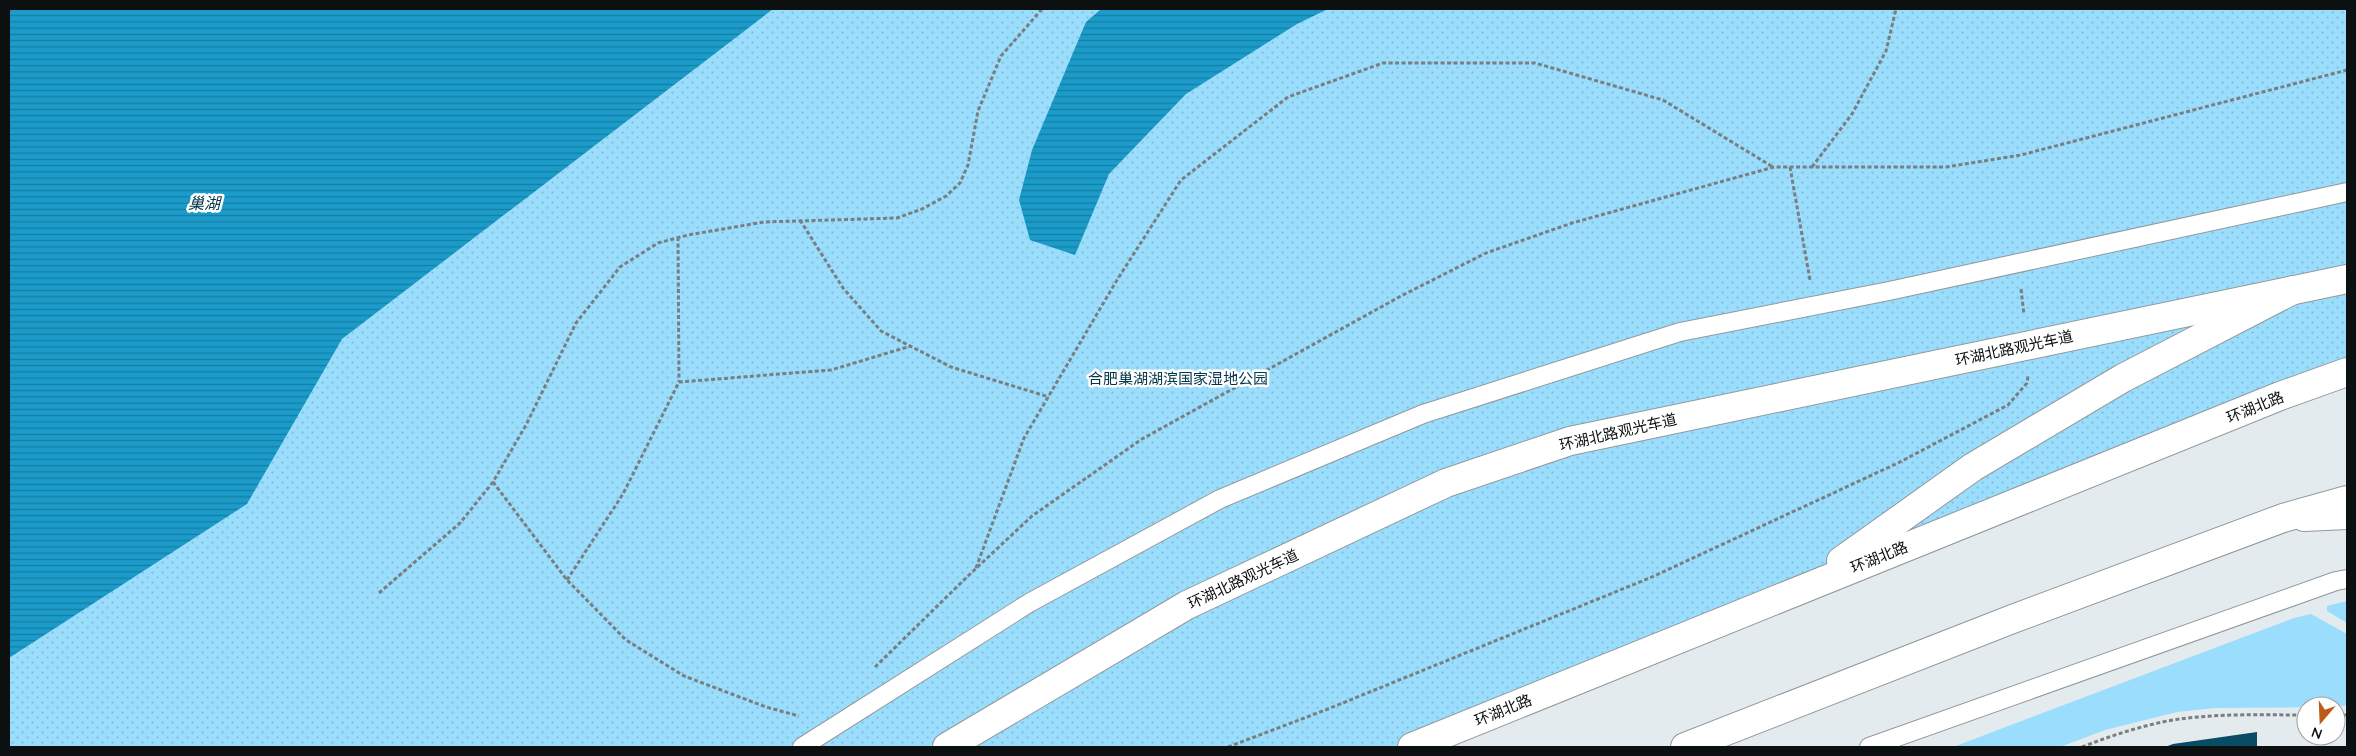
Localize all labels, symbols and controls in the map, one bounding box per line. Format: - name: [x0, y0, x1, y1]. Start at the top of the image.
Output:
- water label: 巢湖: [188, 193, 223, 213]
- street label: 环湖北路观光车道: [1953, 326, 2075, 370]
- park label: 合肥巢湖湖滨国家湿地公园: [1088, 369, 1268, 388]
- street label: 环湖北路: [2224, 387, 2286, 427]
- street label: 环湖北路观光车道: [1557, 409, 1679, 455]
- street label: 环湖北路: [1848, 537, 1910, 577]
- street label: 环湖北路观光车道: [1185, 545, 1301, 613]
- street label: 环湖北路: [1472, 690, 1534, 730]
- north arrow: [2296, 696, 2346, 746]
- text: N: [2309, 723, 2325, 743]

